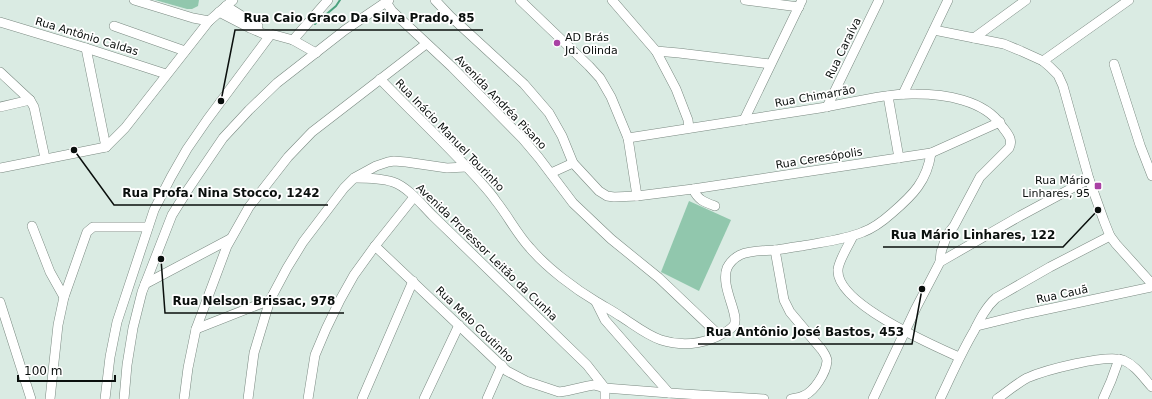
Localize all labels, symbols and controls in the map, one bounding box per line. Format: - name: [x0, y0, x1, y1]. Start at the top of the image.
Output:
- callout: Rua Caio Graco Da Silva Prado, 85: [235, 6, 483, 30]
- text: Rua Caio Graco Da Silva Prado, 85: [243, 11, 475, 25]
- street label: Rua Antônio Caldas: [34, 15, 140, 58]
- street label: Rua Caraíva: [823, 16, 864, 81]
- place label: AD Brás Jd. Olinda: [564, 31, 618, 57]
- marker: AD Brás Jd. Olinda: [552, 38, 562, 48]
- street label: Avenida Andréa Pisano: [452, 53, 549, 152]
- street label: Rua Inácio Manuel Tourinho: [393, 77, 507, 194]
- street label: Rua Chimarrão: [774, 83, 857, 110]
- street label: Rua Ceresópolis: [775, 145, 864, 172]
- place label: Rua Mário Linhares, 95: [1022, 174, 1090, 200]
- callout: Rua Profa. Nina Stocco, 1242: [114, 181, 328, 205]
- street label: Avenida Professor Leitão da Cunha: [413, 181, 560, 323]
- marker: Rua Mário Linhares, 95: [1093, 181, 1103, 191]
- text: Rua Profa. Nina Stocco, 1242: [122, 186, 320, 200]
- callout: Rua Mário Linhares, 122: [883, 223, 1063, 247]
- text: Rua Mário Linhares, 122: [891, 228, 1055, 242]
- street label: Rua Cauã: [1035, 283, 1089, 306]
- street label: Rua Melo Coutinho: [433, 284, 517, 365]
- callout: Rua Nelson Brissac, 978: [165, 289, 344, 313]
- text: Rua Nelson Brissac, 978: [173, 294, 335, 308]
- callout: Rua Antônio José Bastos, 453: [698, 320, 912, 344]
- text: Rua Antônio José Bastos, 453: [706, 325, 904, 339]
- scale bar: [18, 357, 115, 383]
- text: 100 m: [24, 364, 62, 378]

